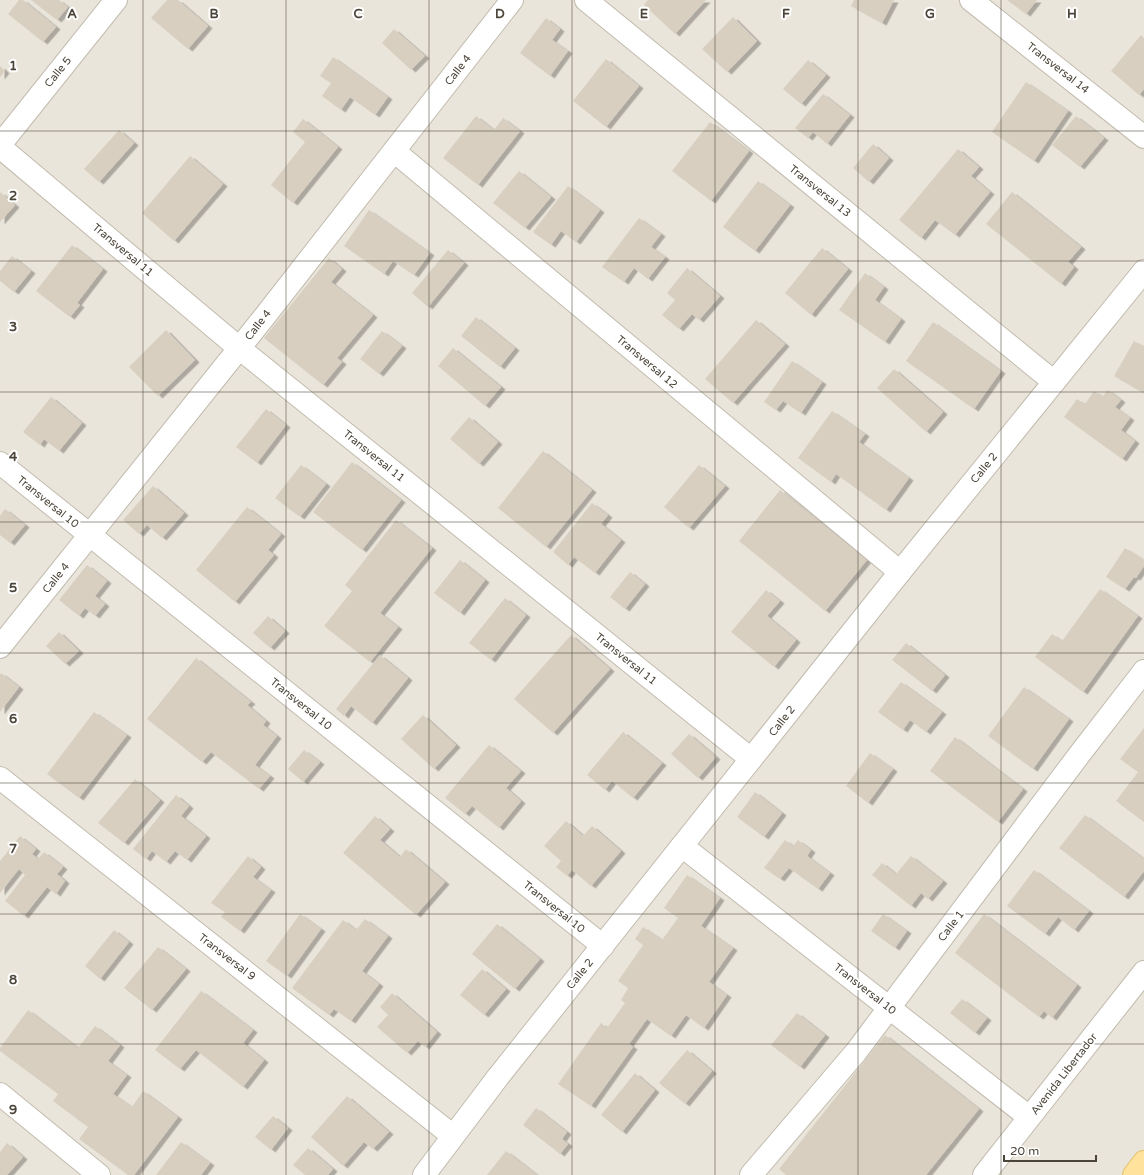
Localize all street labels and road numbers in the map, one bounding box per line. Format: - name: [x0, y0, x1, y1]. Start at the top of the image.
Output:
- street label: Transversal 14: [1024, 40, 1092, 96]
- street label: Calle 4: [442, 52, 474, 88]
- street label: Calle 5: [42, 54, 74, 90]
- street label: Transversal 13: [787, 162, 853, 220]
- street label: Transversal 11: [90, 221, 156, 279]
- street label: Calle 4: [242, 307, 274, 343]
- street label: Transversal 12: [614, 333, 680, 391]
- street label: Transversal 11: [341, 427, 407, 485]
- street label: Calle 2: [968, 450, 1000, 486]
- street label: Transversal 10: [15, 473, 81, 531]
- street label: Calle 4: [40, 560, 72, 596]
- street label: Transversal 11: [593, 630, 659, 688]
- street label: Transversal 10: [268, 675, 334, 733]
- street label: Calle 2: [766, 703, 798, 739]
- street label: Transversal 10: [521, 878, 587, 936]
- street label: Calle 1: [935, 908, 967, 944]
- street label: Transversal 9: [196, 931, 258, 983]
- street label: Calle 2: [564, 956, 596, 992]
- street label: Transversal 10: [831, 961, 899, 1017]
- street label: Avenida Libertador: [1028, 1030, 1100, 1117]

